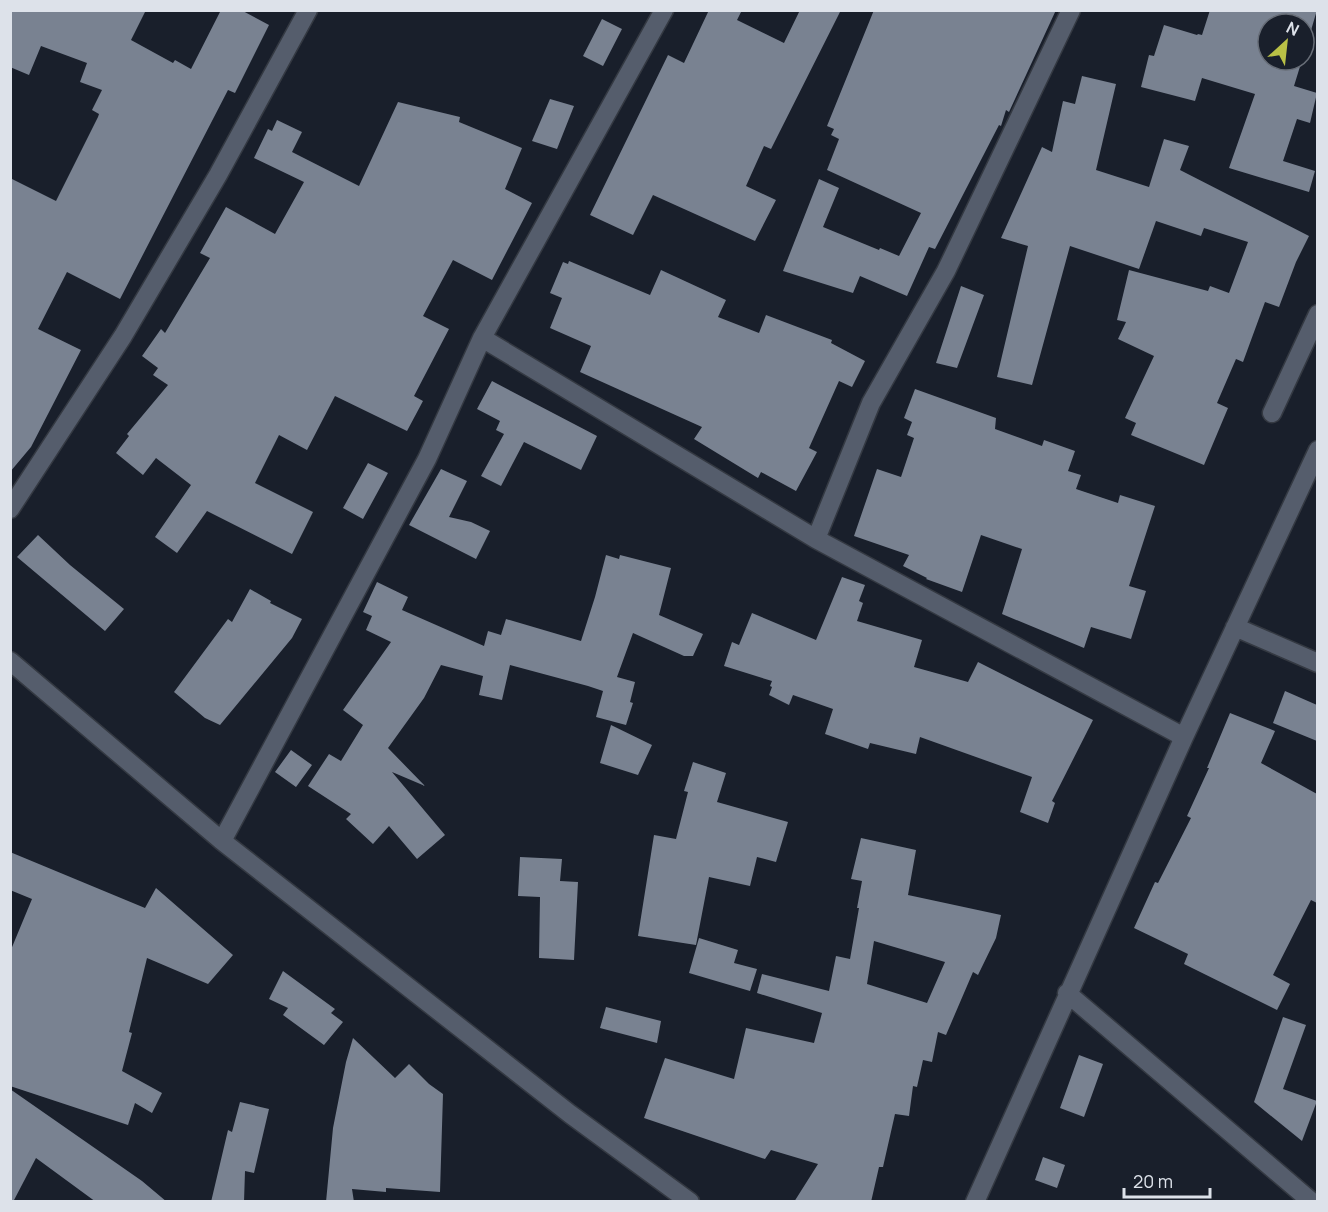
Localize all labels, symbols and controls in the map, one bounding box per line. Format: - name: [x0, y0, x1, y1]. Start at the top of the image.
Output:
- north arrow: [1256, 12, 1316, 72]
- text: N: [1283, 16, 1303, 41]
- scale bar: [1124, 1161, 1210, 1199]
- text: 20 m: [1133, 1169, 1173, 1193]

